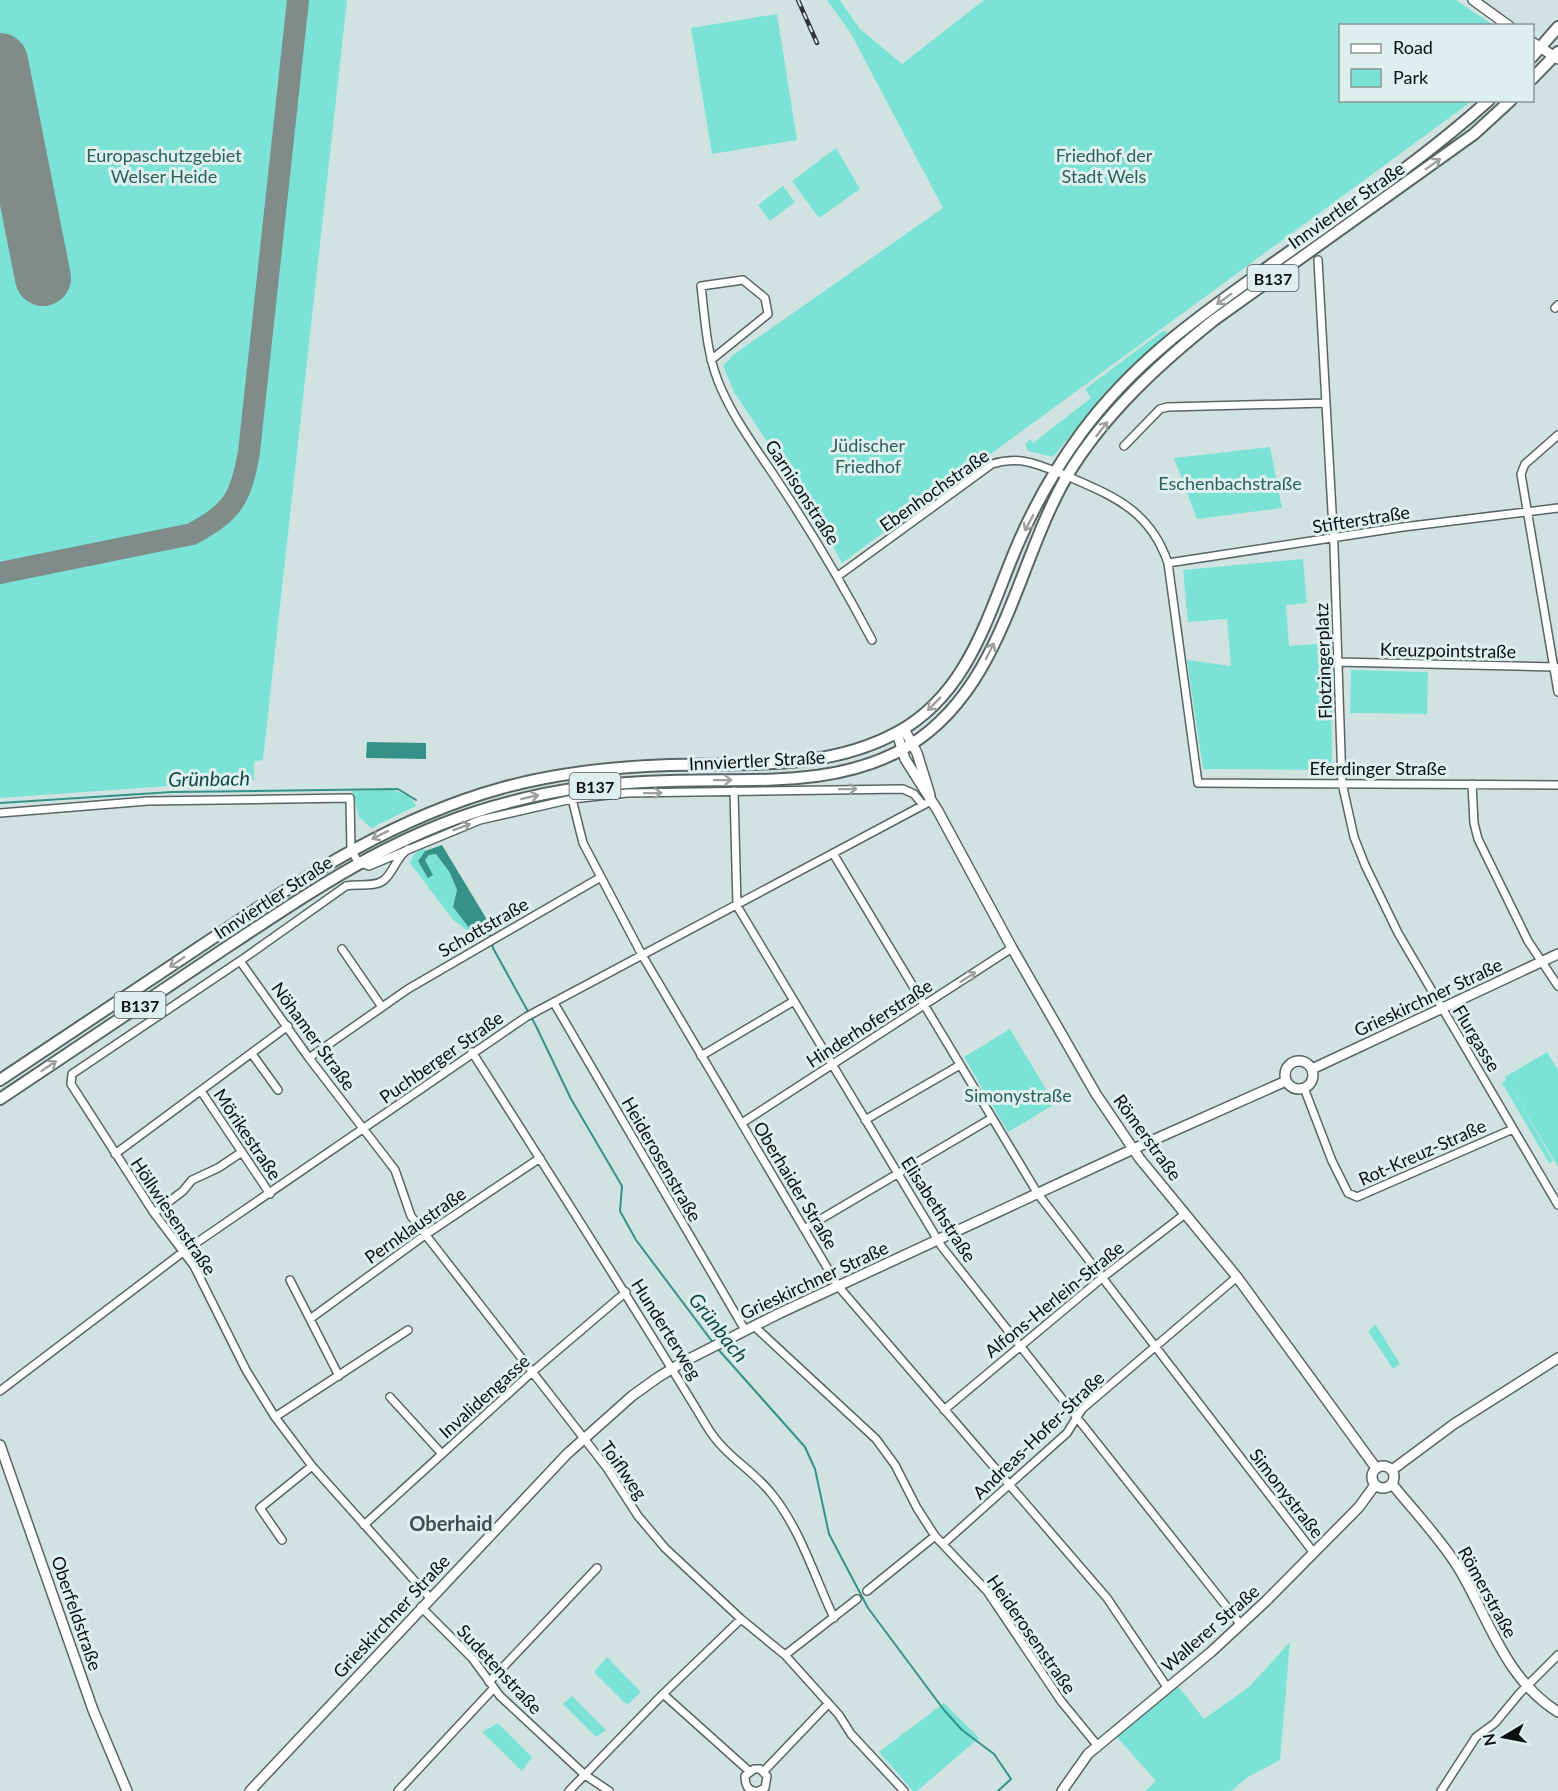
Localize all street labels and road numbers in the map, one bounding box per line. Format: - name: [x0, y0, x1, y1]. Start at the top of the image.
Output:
- street label: Innviertler Straße: [1284, 157, 1408, 253]
- road number: B137: [1248, 265, 1298, 291]
- street label: Garnisonstraße: [761, 435, 845, 549]
- street label: Ebenhochstraße: [875, 444, 993, 536]
- street label: Stifterstraße: [1311, 500, 1411, 538]
- street label: Flotzingerplatz: [1310, 603, 1336, 719]
- street label: Kreuzpointstraße: [1380, 638, 1516, 662]
- street label: Innviertler Straße: [688, 745, 826, 775]
- street label: Eferdinger Straße: [1310, 757, 1446, 779]
- road number: B137: [570, 773, 620, 799]
- street label: Innviertler Straße: [210, 851, 336, 943]
- street label: Schottstraße: [434, 892, 532, 962]
- street label: Grieskirchner Straße: [1350, 953, 1506, 1041]
- street label: Hinderhoferstraße: [802, 974, 936, 1072]
- street label: Nöhamer Straße: [267, 977, 361, 1095]
- road number: B137: [114, 992, 166, 1018]
- street label: Flurgasse: [1449, 1001, 1505, 1075]
- street label: Puchberger Straße: [375, 1006, 507, 1108]
- street label: Mörikestraße: [209, 1084, 287, 1184]
- street label: Römerstraße: [1109, 1090, 1187, 1184]
- street label: Heiderosenstraße: [617, 1093, 707, 1225]
- street label: Rot-Kreuz-Straße: [1355, 1114, 1489, 1190]
- street label: Oberhaider Straße: [749, 1117, 843, 1253]
- street label: Elisabethstraße: [897, 1152, 981, 1266]
- street label: Höllwiesenstraße: [127, 1153, 221, 1279]
- street label: Pernklaustraße: [360, 1182, 470, 1268]
- street label: Grieskirchner Straße: [736, 1236, 892, 1324]
- street label: Alfons-Herlein-Straße: [980, 1236, 1128, 1362]
- street label: Hunderterweg: [627, 1274, 707, 1384]
- street label: Invalidengasse: [434, 1350, 534, 1442]
- street label: Andreas-Hofer-Straße: [968, 1367, 1108, 1503]
- street label: Toiflweg: [596, 1436, 652, 1504]
- street label: Simonystraße: [1245, 1444, 1329, 1542]
- street label: Römerstraße: [1454, 1542, 1522, 1642]
- street label: Grieskirchner Straße: [328, 1550, 454, 1682]
- street label: Oberfeldstraße: [47, 1553, 107, 1673]
- street label: Heiderosenstraße: [983, 1570, 1081, 1698]
- street label: Wallerer Straße: [1157, 1580, 1263, 1676]
- street label: Sudetenstraße: [453, 1620, 547, 1718]

